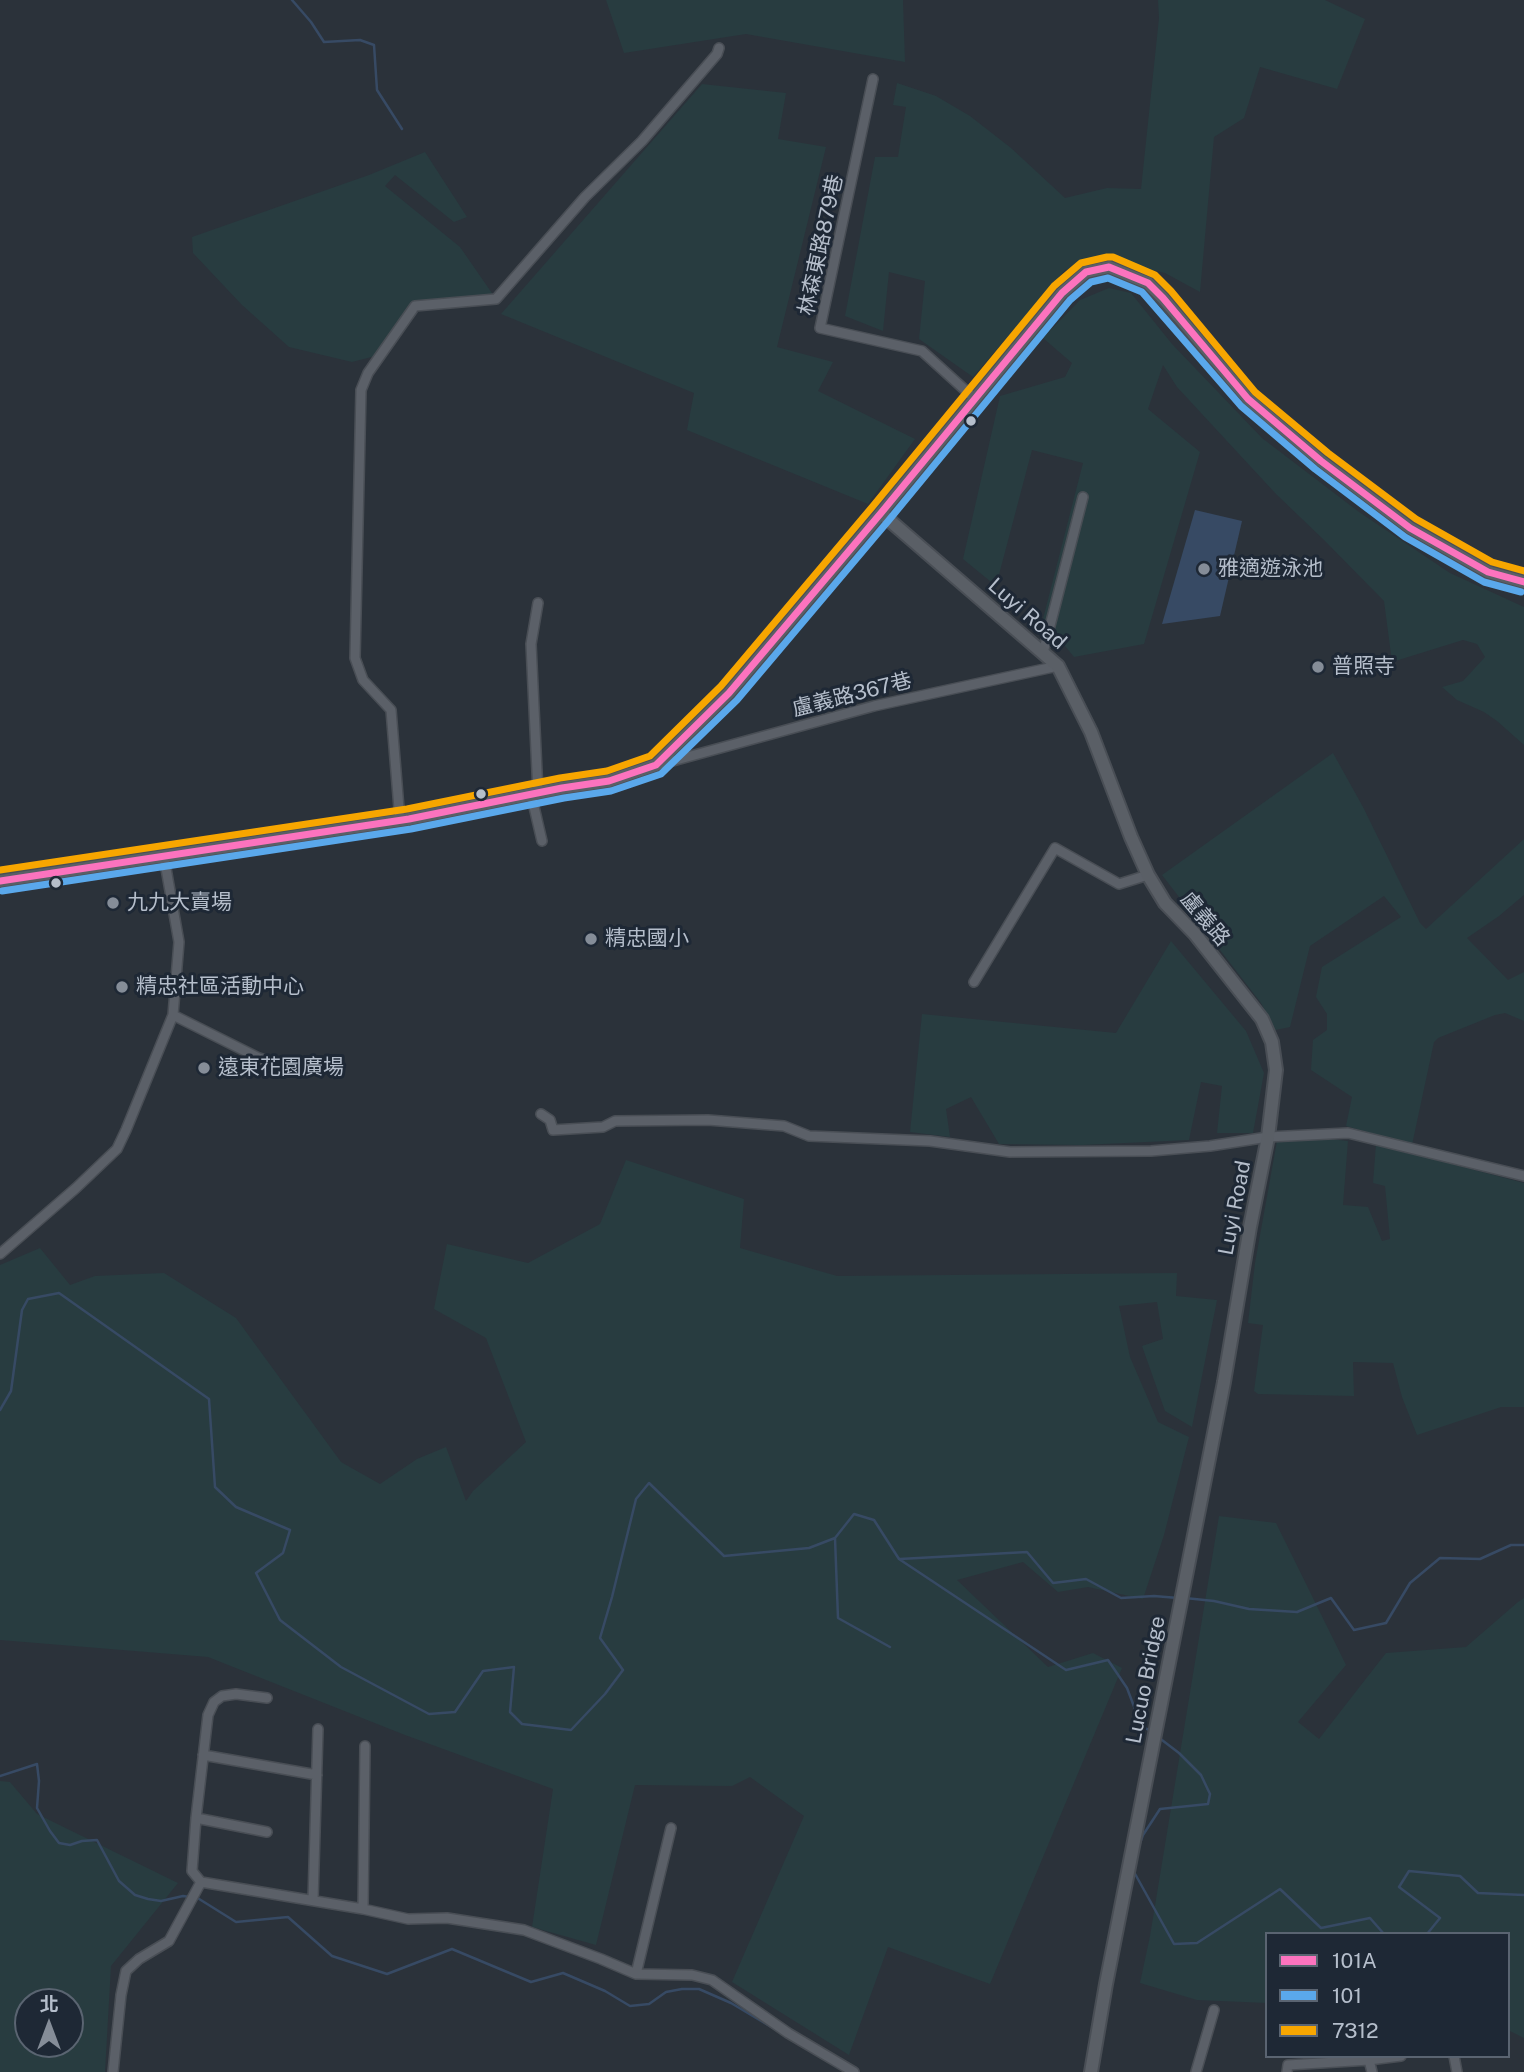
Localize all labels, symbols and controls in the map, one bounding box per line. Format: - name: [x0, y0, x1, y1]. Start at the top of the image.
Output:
- street label: 林森東路879巷: [794, 172, 848, 318]
- unlabelled marker: [964, 414, 978, 428]
- place label: 雅適遊泳池: [1218, 556, 1323, 582]
- marker: 雅適遊泳池: [1196, 561, 1212, 577]
- street label: Luyi Road: [983, 573, 1071, 655]
- place label: 普照寺: [1332, 654, 1395, 680]
- marker: 普照寺: [1310, 659, 1326, 675]
- street label: 盧義路367巷: [790, 668, 914, 722]
- unlabelled marker: [474, 787, 488, 801]
- unlabelled marker: [49, 876, 63, 890]
- street label: 盧義路: [1175, 887, 1235, 951]
- place label: 九九大賣場: [127, 890, 232, 916]
- marker: 九九大賣場: [105, 895, 121, 911]
- place label: 精忠國小: [605, 926, 689, 952]
- marker: 精忠國小: [583, 931, 599, 947]
- place label: 精忠社區活動中心: [136, 974, 304, 1000]
- marker: 精忠社區活動中心: [114, 979, 130, 995]
- place label: 遠東花園廣場: [218, 1055, 344, 1081]
- marker: 遠東花園廣場: [196, 1060, 212, 1076]
- street label: Luyi Road: [1214, 1159, 1256, 1257]
- street label: Lucuo Bridge: [1121, 1614, 1171, 1746]
- legend: [1265, 1932, 1510, 2058]
- text: 101A: [1332, 1948, 1377, 1973]
- text: 101: [1332, 1983, 1362, 2008]
- north arrow: [14, 1988, 84, 2058]
- text: 北: [39, 1993, 59, 2015]
- text: 7312: [1332, 2018, 1379, 2043]

